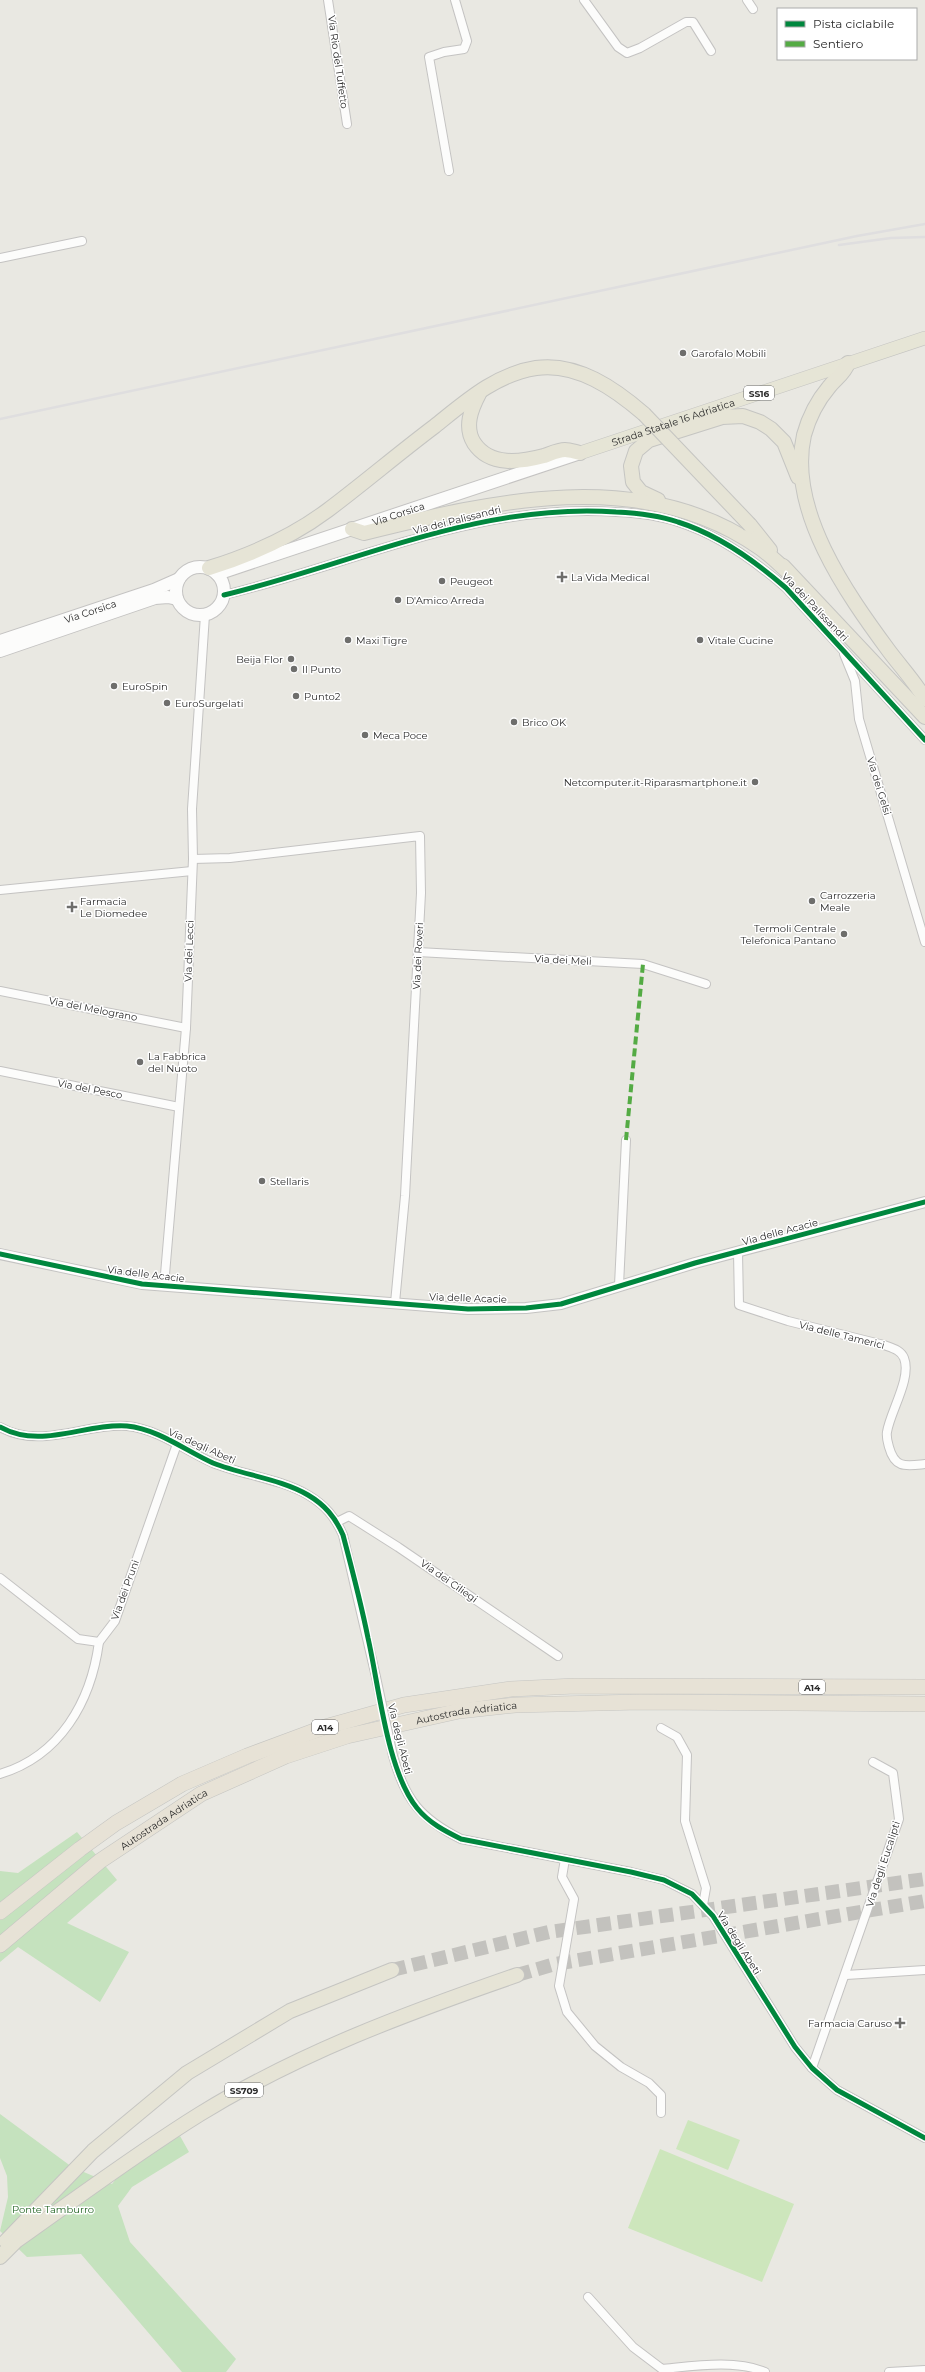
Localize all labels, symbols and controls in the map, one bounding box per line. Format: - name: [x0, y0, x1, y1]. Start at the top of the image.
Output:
- legend: [777, 8, 917, 60]
- street label: Via Rio del Tuffetto: [325, 15, 351, 109]
- text: Pista ciclabile: [813, 16, 894, 31]
- text: Sentiero: [813, 36, 863, 51]
- place label: Garofalo Mobili: [691, 347, 766, 360]
- marker: Garofalo Mobili: [678, 348, 688, 358]
- road number: SS16: [744, 386, 774, 400]
- street label: Strada Statale 16 Adriatica: [610, 395, 736, 449]
- street label: Via Corsica: [370, 499, 426, 528]
- street label: Via dei Palissandri: [412, 503, 502, 537]
- street label: Via dei Palissandri: [779, 570, 851, 644]
- marker: La Vida Medical: [556, 571, 568, 583]
- place label: La Vida Medical: [571, 571, 649, 584]
- place label: Peugeot: [450, 575, 493, 588]
- marker: Peugeot: [437, 576, 447, 586]
- place label: D'Amico Arreda: [406, 594, 484, 607]
- marker: D'Amico Arreda: [393, 595, 403, 605]
- street label: Via Corsica: [62, 596, 118, 626]
- place label: Maxi Tigre: [356, 634, 407, 647]
- place label: Vitale Cucine: [708, 634, 773, 647]
- marker: Maxi Tigre: [343, 635, 353, 645]
- marker: Vitale Cucine: [695, 635, 705, 645]
- place label: Beija Flor: [236, 653, 283, 666]
- marker: Beija Flor: [286, 654, 296, 664]
- place label: Il Punto: [302, 663, 341, 676]
- marker: Il Punto: [289, 664, 299, 674]
- place label: EuroSpin: [122, 680, 168, 693]
- marker: EuroSpin: [109, 681, 119, 691]
- place label: Punto2: [304, 690, 341, 703]
- marker: Punto2: [291, 691, 301, 701]
- place label: EuroSurgelati: [175, 697, 243, 710]
- marker: EuroSurgelati: [162, 698, 172, 708]
- place label: Brico OK: [522, 716, 567, 729]
- marker: Brico OK: [509, 717, 519, 727]
- place label: Meca Poce: [373, 729, 428, 742]
- marker: Meca Poce: [360, 730, 370, 740]
- street label: Via dei Gelsi: [864, 755, 894, 817]
- place label: Netcomputer.it-Riparasmartphone.it: [564, 776, 747, 789]
- marker: Netcomputer.it-Riparasmartphone.it: [750, 777, 760, 787]
- place label: Carrozzeria Meale: [820, 889, 876, 914]
- place label: Farmacia Le Diomedee: [80, 895, 147, 920]
- marker: Carrozzeria Meale: [807, 896, 817, 906]
- marker: Farmacia Le Diomedee: [67, 902, 77, 912]
- street label: Via dei Lecci: [181, 920, 197, 982]
- street label: Via dei Roveri: [410, 922, 426, 990]
- place label: Termoli Centrale Telefonica Pantano: [740, 922, 836, 947]
- marker: Termoli Centrale Telefonica Pantano: [839, 929, 849, 939]
- street label: Via dei Meli: [534, 952, 592, 968]
- street label: Via del Melograno: [48, 994, 138, 1024]
- place label: La Fabbrica del Nuoto: [148, 1050, 206, 1075]
- marker: La Fabbrica del Nuoto: [135, 1057, 145, 1067]
- street label: Via del Pesco: [56, 1076, 124, 1102]
- place label: Stellaris: [270, 1175, 309, 1188]
- marker: Stellaris: [257, 1176, 267, 1186]
- street label: Via delle Acacie: [741, 1216, 819, 1248]
- street label: Via delle Acacie: [107, 1263, 185, 1285]
- street label: Via delle Acacie: [429, 1290, 507, 1306]
- street label: Via delle Tamerici: [798, 1318, 886, 1352]
- street label: Via degli Abeti: [166, 1425, 238, 1467]
- street label: Via dei Ciliegi: [418, 1556, 480, 1606]
- street label: Via dei Pruni: [108, 1558, 142, 1622]
- road number: A14: [799, 1680, 825, 1694]
- street label: Autostrada Adriatica: [415, 1698, 518, 1727]
- street label: Via degli Abeti: [385, 1702, 415, 1776]
- road number: A14: [312, 1720, 338, 1734]
- street label: Autostrada Adriatica: [117, 1785, 210, 1853]
- street label: Via degli Eucalipti: [863, 1819, 903, 1909]
- street label: Via degli Abeti: [714, 1909, 764, 1977]
- place label: Farmacia Caruso: [808, 2017, 892, 2030]
- marker: Farmacia Caruso: [895, 2018, 905, 2028]
- road number: SS709: [225, 2083, 263, 2097]
- park label: Ponte Tamburro: [12, 2203, 94, 2216]

